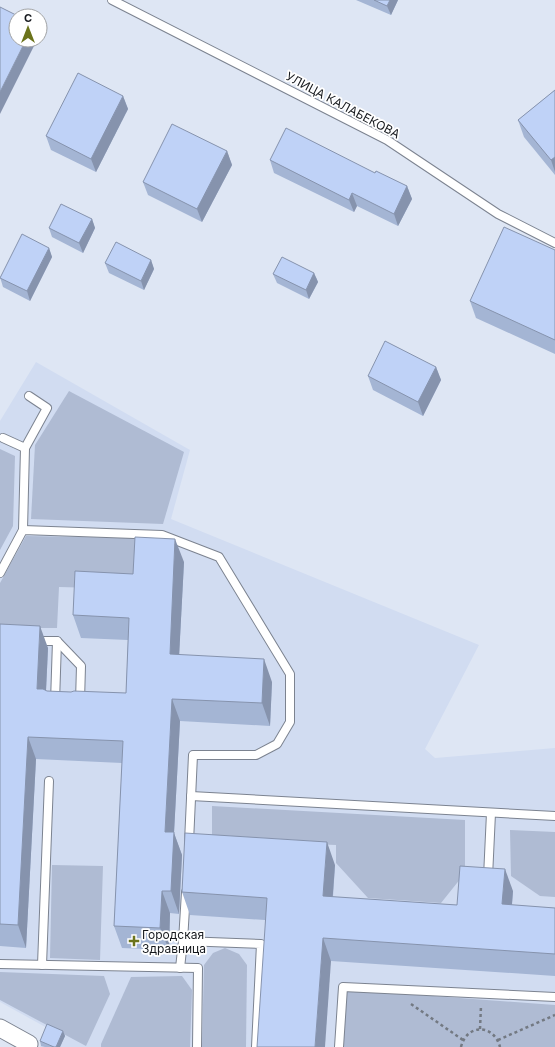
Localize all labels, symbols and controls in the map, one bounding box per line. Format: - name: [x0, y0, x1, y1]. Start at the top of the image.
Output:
- north arrow: [8, 8, 48, 48]
- text: С: [24, 11, 32, 25]
- street label: УЛИЦА КАЛАБЕКОВА: [283, 68, 403, 142]
- place label: Городская Здравница: [142, 927, 206, 956]
- marker: Городская Здравница: [129, 936, 139, 946]

